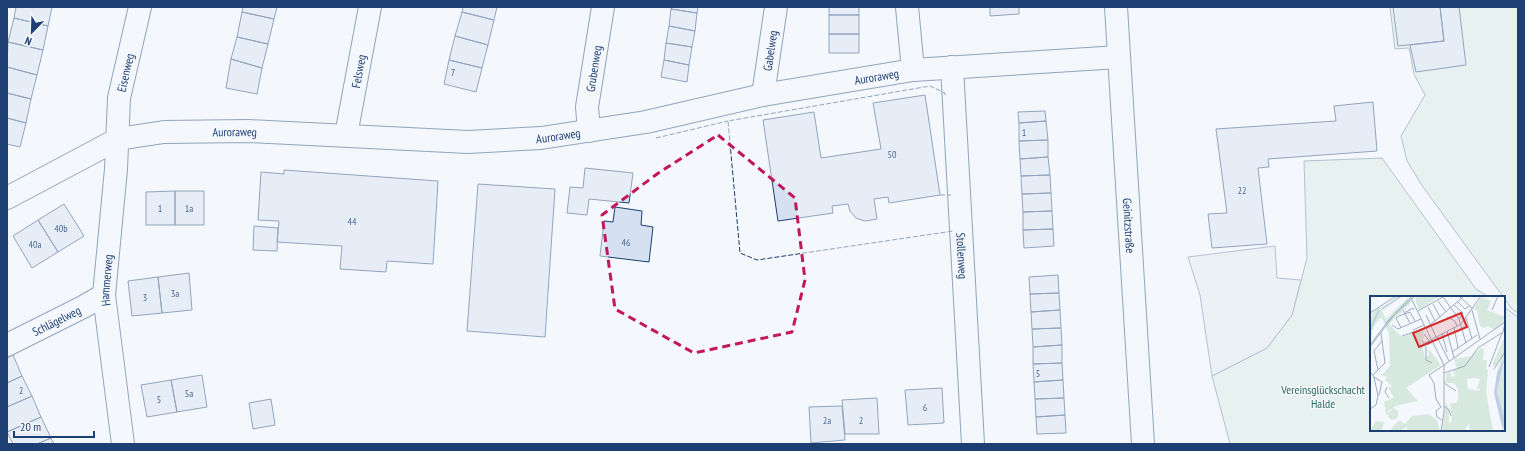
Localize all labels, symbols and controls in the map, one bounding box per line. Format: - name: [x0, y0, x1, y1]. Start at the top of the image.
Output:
- north arrow: [12, 12, 52, 52]
- street label: Gabelweg: [759, 29, 780, 72]
- text: N: [23, 34, 34, 49]
- street label: Grubenweg: [582, 44, 604, 93]
- street label: Eisenweg: [113, 52, 137, 93]
- street label: Felsweg: [347, 53, 368, 89]
- street label: Auroraweg: [853, 65, 900, 87]
- house number: 7: [451, 66, 455, 79]
- street label: Auroraweg: [212, 123, 257, 139]
- street label: Auroraweg: [536, 125, 581, 146]
- house number: 1: [1022, 126, 1026, 139]
- house number: 50: [888, 148, 897, 161]
- house number: 22: [1238, 184, 1247, 197]
- street label: Geinitzstraße: [1120, 198, 1139, 254]
- house number: 1: [158, 202, 162, 215]
- house number: 1a: [185, 202, 193, 215]
- house number: 44: [348, 215, 357, 228]
- house number: 40b: [54, 222, 68, 235]
- street label: Stollenweg: [954, 232, 971, 279]
- house number: 46: [622, 236, 631, 249]
- house number: 40a: [29, 238, 42, 251]
- street label: Hammerweg: [97, 254, 115, 307]
- house number: 3a: [171, 287, 179, 300]
- house number: 3: [143, 291, 147, 304]
- inset map: [1370, 296, 1505, 431]
- street label: Schlägelweg: [29, 302, 83, 339]
- house number: 5: [1036, 367, 1040, 380]
- park label: Vereinsglückschacht Halde: [1280, 382, 1365, 411]
- house number: 2: [19, 384, 23, 397]
- house number: 5a: [185, 387, 193, 400]
- house number: 5: [157, 393, 161, 406]
- house number: 6: [923, 401, 928, 414]
- scale bar: [14, 413, 94, 439]
- house number: 2a: [823, 414, 831, 427]
- house number: 2: [859, 414, 863, 427]
- text: 20 m: [20, 419, 41, 434]

